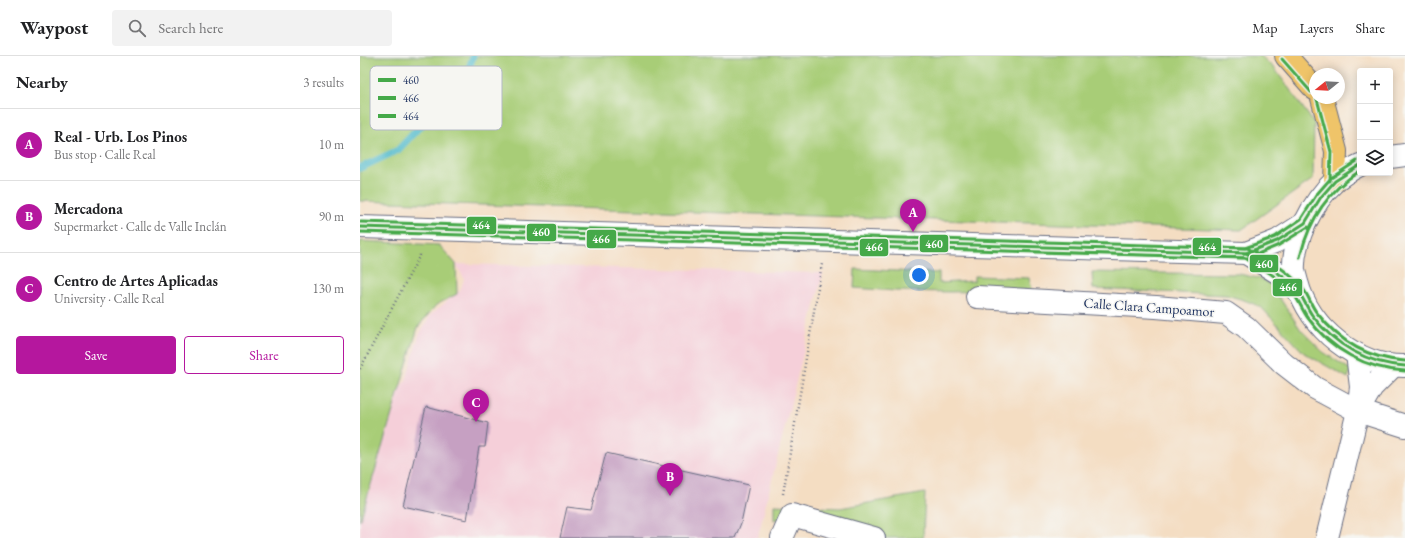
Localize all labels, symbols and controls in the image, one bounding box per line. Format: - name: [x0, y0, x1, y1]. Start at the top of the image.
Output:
- search box: [112, 10, 392, 46]
- text: Waypost: [20, 15, 88, 40]
- icon: search: [126, 17, 148, 39]
- text: Search here: [158, 18, 223, 37]
- text: Map: [1252, 19, 1277, 37]
- text: Layers: [1299, 19, 1334, 37]
- text: Share: [1356, 19, 1385, 37]
- legend: [370, 66, 502, 130]
- north arrow: [1309, 68, 1345, 104]
- map controls: [1357, 68, 1393, 176]
- button: +: [1357, 68, 1393, 104]
- text: Nearby: [16, 71, 68, 93]
- text: 460: [403, 73, 419, 87]
- text: 3 results: [303, 74, 344, 91]
- text: 466: [403, 91, 420, 105]
- button: −: [1357, 104, 1393, 140]
- text: 464: [403, 109, 420, 123]
- text: Real - Urb. Los Pinos: [54, 127, 187, 146]
- text: A: [24, 136, 34, 153]
- text: 10 m: [319, 136, 344, 153]
- button: layers: [1357, 140, 1393, 176]
- text: Bus stop · Calle Real: [54, 146, 156, 163]
- text: Mercadona: [54, 199, 123, 218]
- pin: A: [900, 199, 926, 232]
- text: B: [25, 208, 33, 225]
- text: 90 m: [319, 208, 344, 225]
- line badge: 464: [466, 216, 497, 235]
- text: Supermarket · Calle de Valle Inclán: [54, 218, 227, 235]
- text: 464: [472, 218, 490, 232]
- line badge: 460: [526, 223, 557, 242]
- text: 460: [532, 225, 550, 239]
- line badge: 466: [586, 229, 617, 249]
- text: 466: [592, 232, 610, 246]
- line badge: 460: [919, 234, 949, 253]
- text: 460: [925, 237, 943, 251]
- line badge: 464: [1192, 237, 1222, 256]
- line badge: 466: [859, 238, 889, 257]
- text: 466: [865, 240, 883, 254]
- text: 464: [1198, 240, 1216, 254]
- line badge: 460: [1249, 254, 1279, 273]
- text: 460: [1255, 257, 1273, 271]
- your location: [909, 265, 929, 285]
- text: Centro de Artes Aplicadas: [54, 271, 218, 290]
- line badge: 466: [1272, 278, 1303, 297]
- text: C: [24, 280, 34, 297]
- text: 130 m: [313, 280, 344, 297]
- text: 466: [1279, 280, 1297, 294]
- text: University · Calle Real: [54, 290, 164, 307]
- street label: Calle Clara Campoamor: [1083, 293, 1215, 321]
- button: Save: [16, 336, 176, 374]
- button: Share: [184, 336, 344, 374]
- pin: C: [463, 389, 489, 422]
- pin: B: [657, 463, 683, 496]

